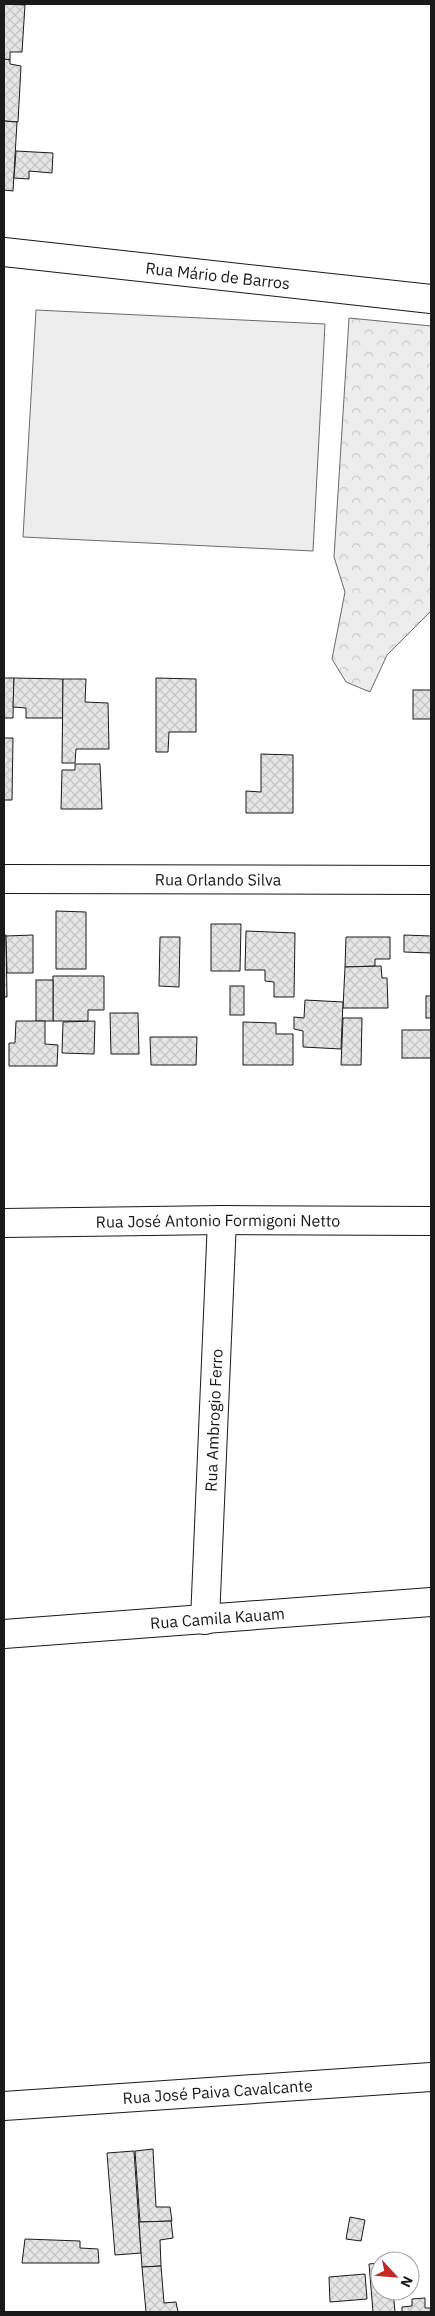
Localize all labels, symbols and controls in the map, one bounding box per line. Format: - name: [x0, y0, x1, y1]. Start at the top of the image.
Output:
- street label: Rua Mário de Barros: [144, 258, 291, 293]
- street label: Rua Orlando Silva: [155, 869, 282, 890]
- street label: Rua José Antonio Formigoni Netto: [96, 1210, 340, 1232]
- street label: Rua Ambrogio Ferro: [200, 1348, 227, 1492]
- street label: Rua Camila Kauam: [149, 1603, 285, 1633]
- street label: Rua José Paiva Cavalcante: [122, 2075, 313, 2108]
- north arrow: [370, 2251, 420, 2301]
- text: N: [396, 2273, 417, 2290]

